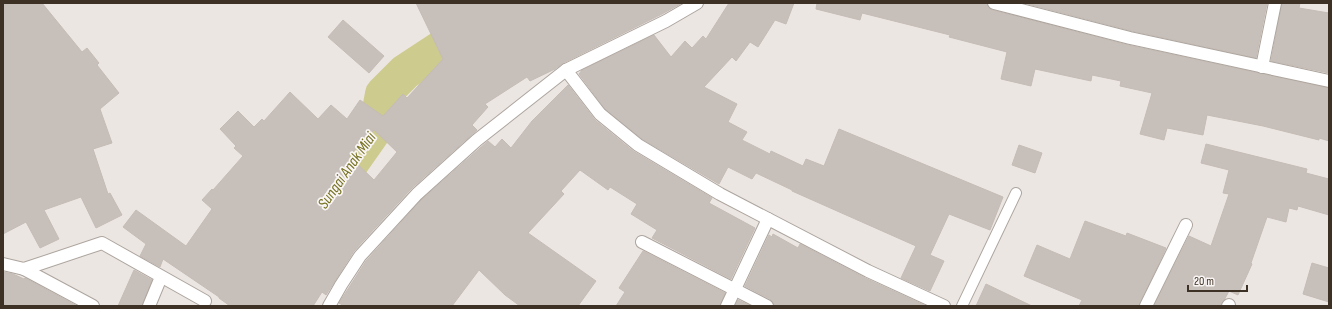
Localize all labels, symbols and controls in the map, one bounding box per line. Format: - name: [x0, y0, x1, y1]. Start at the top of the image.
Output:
- water label: Sungai Anak Miai: [314, 128, 381, 213]
- scale bar: [1188, 267, 1247, 293]
- text: 20 m: [1194, 274, 1214, 289]

